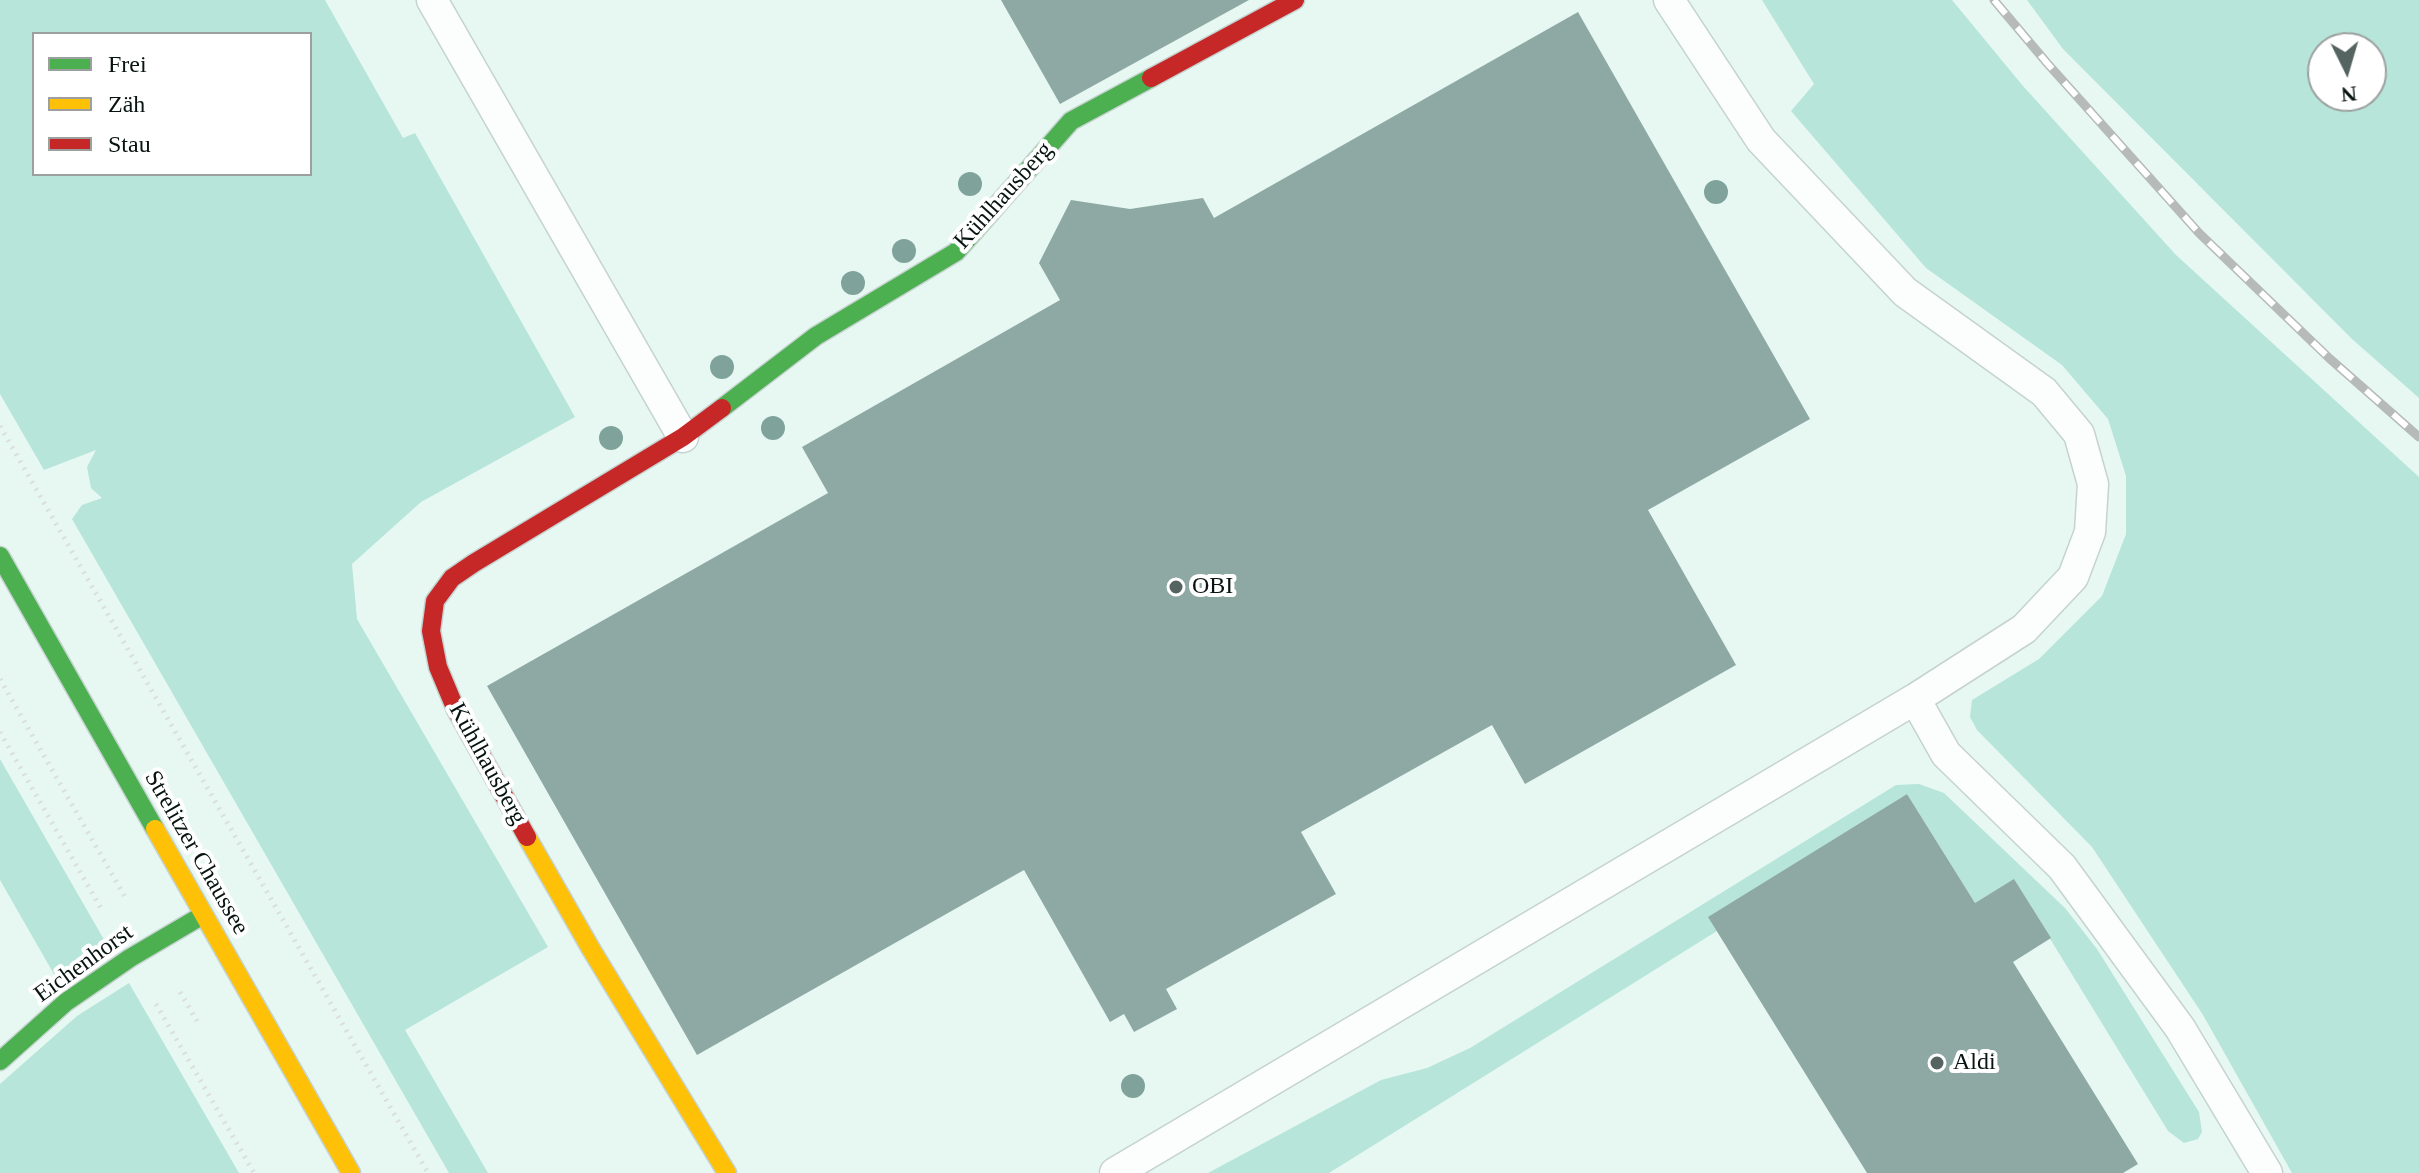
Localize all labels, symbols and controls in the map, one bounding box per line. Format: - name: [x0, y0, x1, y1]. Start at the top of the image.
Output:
- legend: [32, 32, 312, 176]
- north arrow: [2307, 32, 2387, 112]
- text: Frei: [108, 51, 147, 77]
- text: N: [2340, 81, 2358, 108]
- text: Zäh: [108, 91, 145, 117]
- text: Stau: [108, 131, 151, 157]
- street label: Kühlhausberg: [948, 136, 1060, 256]
- place label: OBI: [1192, 573, 1233, 601]
- marker: OBI: [1167, 578, 1185, 596]
- street label: Kühlhausberg: [442, 698, 532, 830]
- street label: Strelitzer Chaussee: [137, 766, 255, 940]
- street label: Eichenhorst: [29, 919, 139, 1009]
- place label: Aldi: [1953, 1049, 1996, 1077]
- marker: Aldi: [1928, 1054, 1946, 1072]

